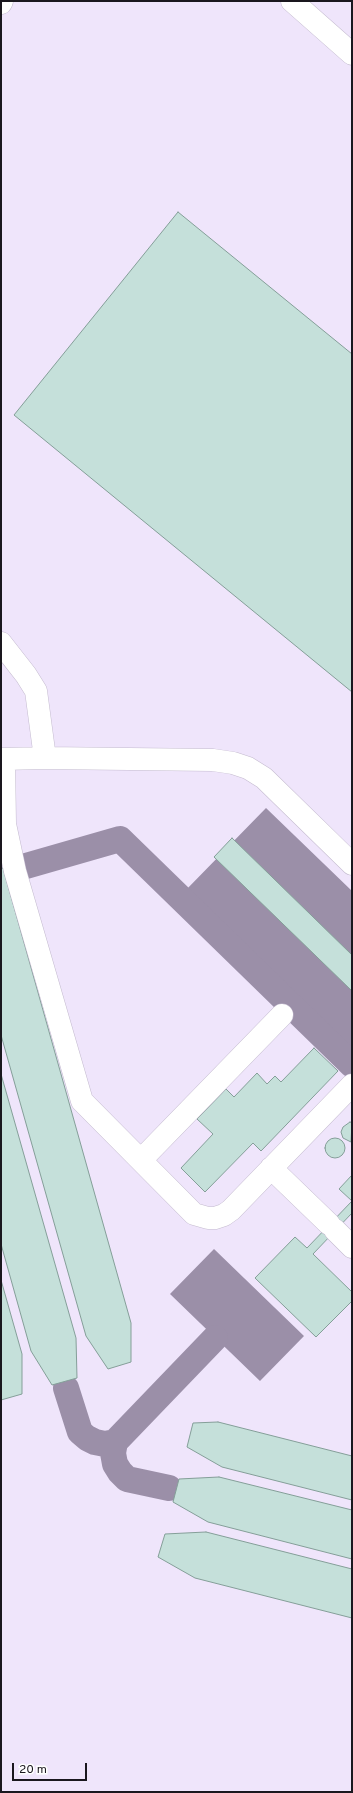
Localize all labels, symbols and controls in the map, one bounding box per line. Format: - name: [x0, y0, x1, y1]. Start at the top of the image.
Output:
- scale bar: [14, 1755, 89, 1781]
- text: 20 m: [19, 1762, 47, 1778]

